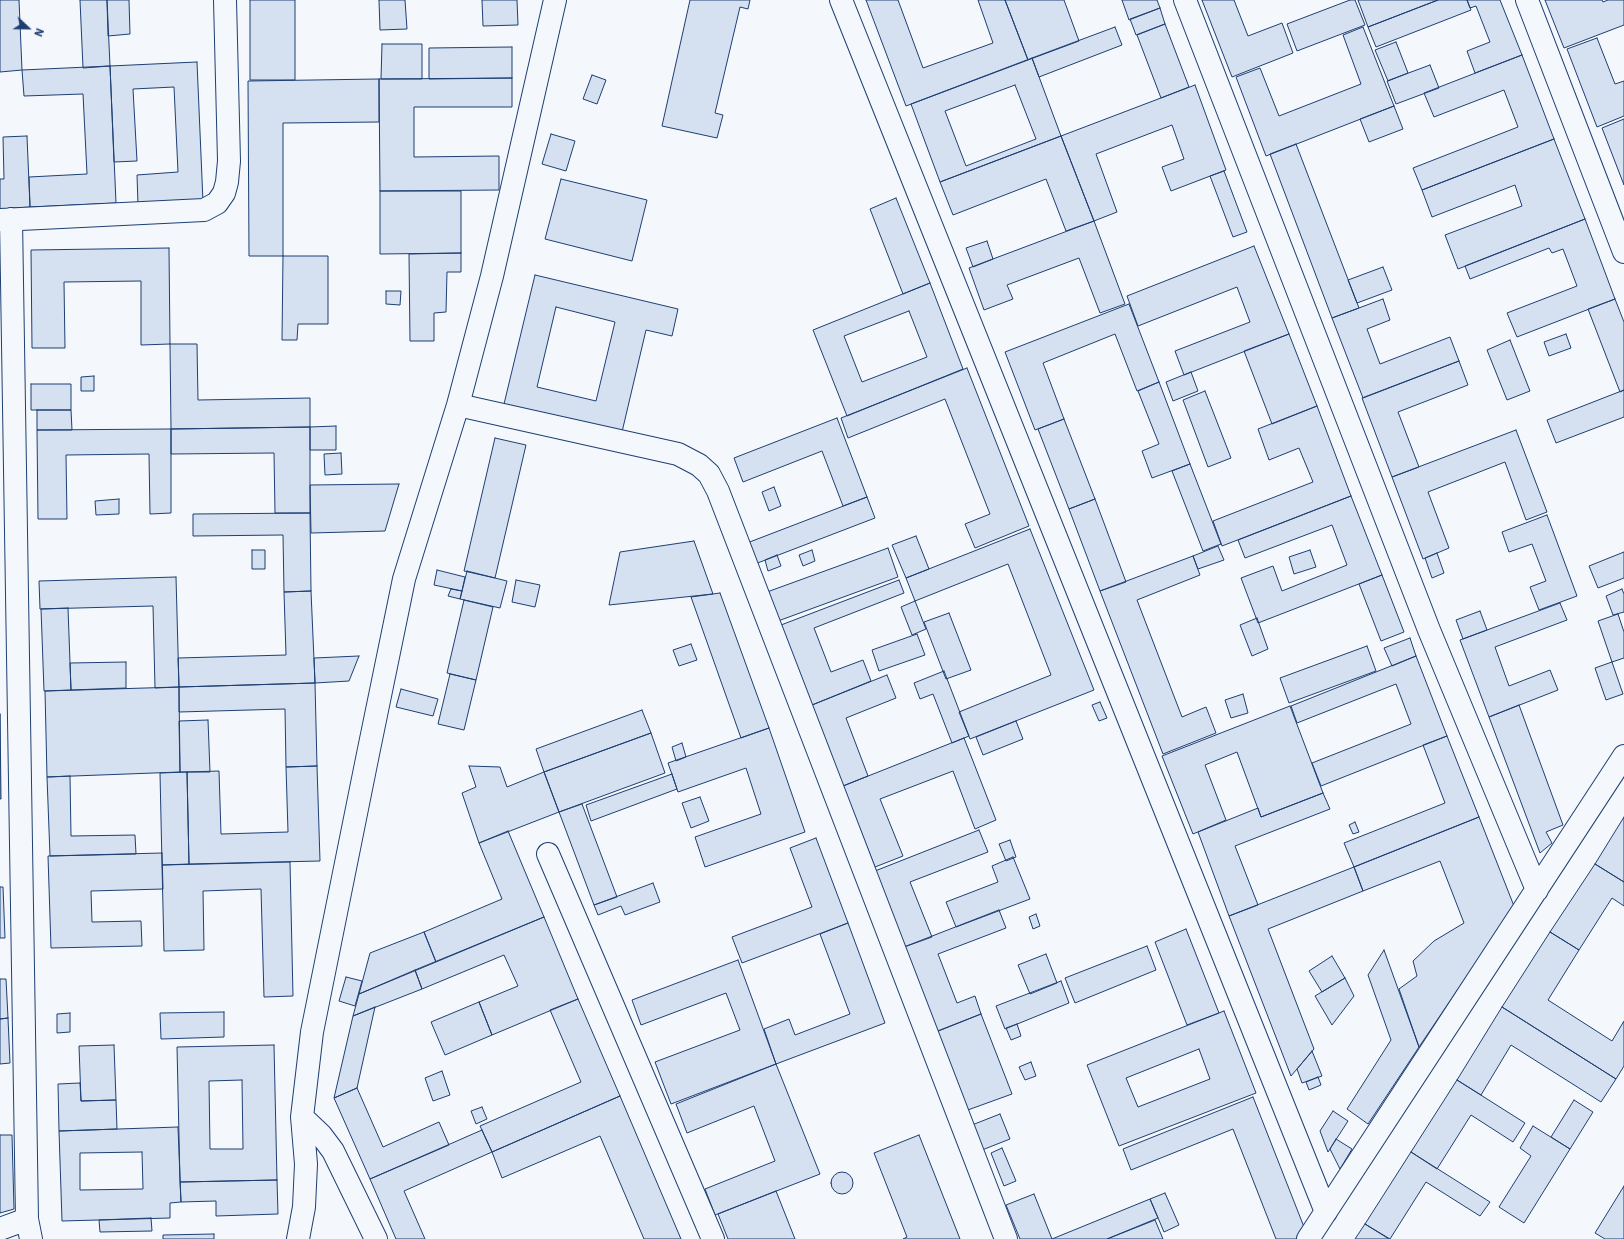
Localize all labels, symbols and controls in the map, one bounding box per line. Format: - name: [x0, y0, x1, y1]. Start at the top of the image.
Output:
- north arrow: [8, 8, 48, 48]
- text: N: [31, 26, 47, 39]

